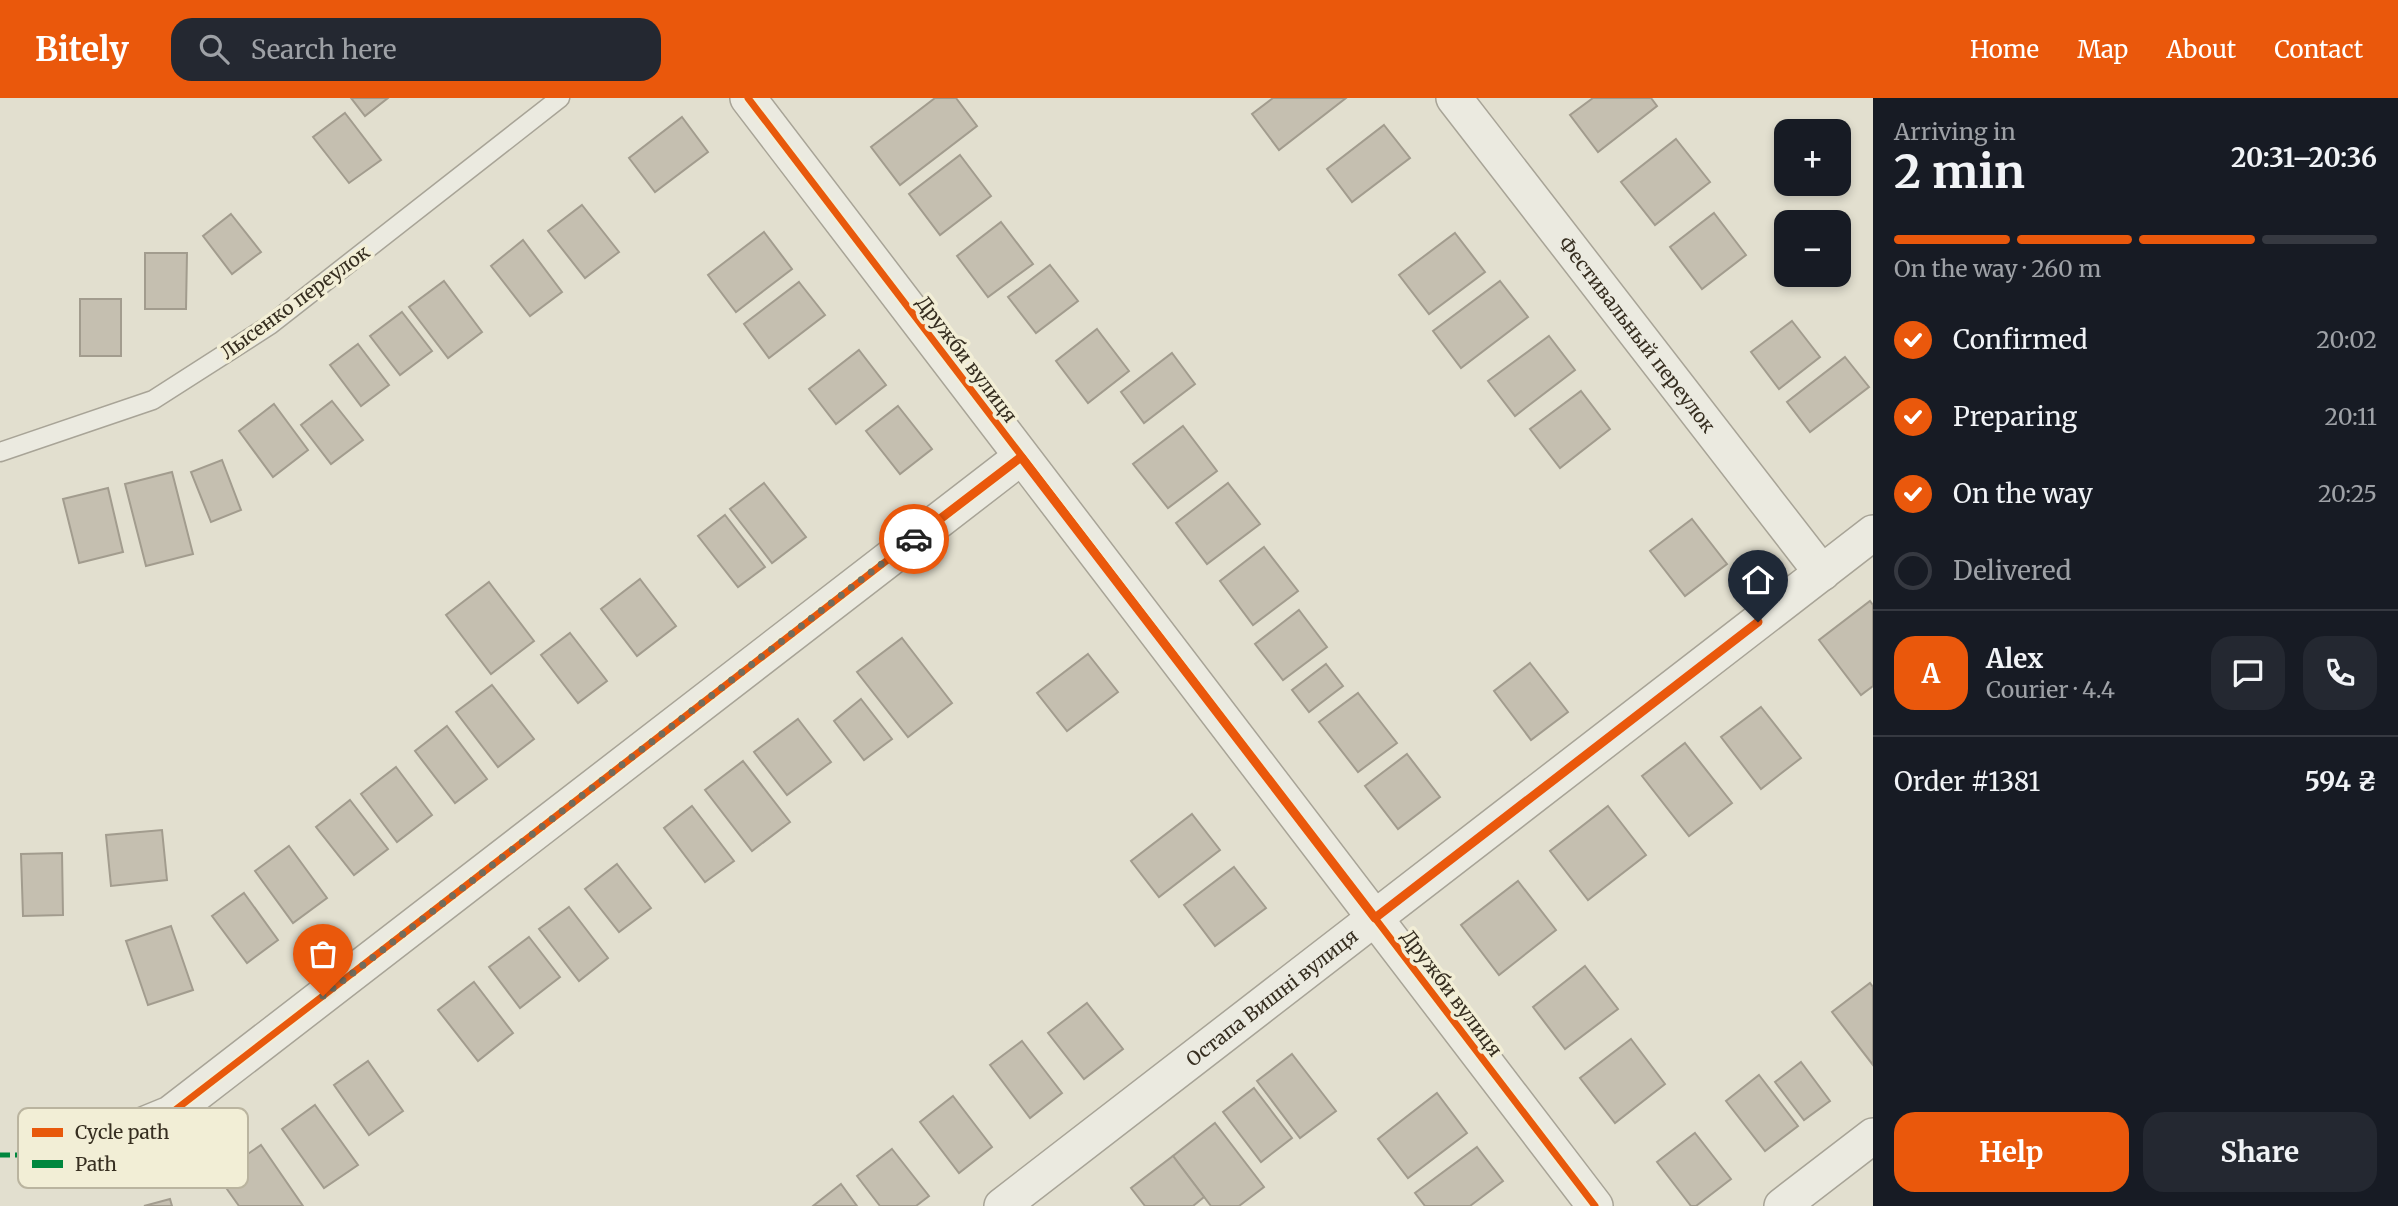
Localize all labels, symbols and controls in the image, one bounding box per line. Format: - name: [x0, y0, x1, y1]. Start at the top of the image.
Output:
- search box: [171, 18, 661, 81]
- text: Bitely: [35, 29, 129, 70]
- icon: search: [195, 30, 233, 68]
- text: Search here: [251, 33, 397, 66]
- text: Home: [1970, 34, 2039, 65]
- text: Map: [2077, 34, 2128, 65]
- text: About: [2166, 34, 2236, 65]
- text: Contact: [2274, 34, 2363, 65]
- text: Arriving in: [1894, 117, 2016, 146]
- map controls: [1774, 119, 1851, 287]
- button: +: [1774, 119, 1851, 196]
- text: 20:31–20:36: [2231, 141, 2377, 174]
- text: 2 min: [1894, 143, 2025, 201]
- button: −: [1774, 210, 1851, 287]
- street label: Фестивальный переулок: [1554, 231, 1721, 437]
- street label: Лысенко переулок: [216, 240, 374, 364]
- text: On the way · 260 m: [1894, 254, 2101, 283]
- street label: Дружби вулиця: [912, 291, 1022, 427]
- icon: check: [1894, 321, 1932, 359]
- text: Confirmed: [1953, 323, 2088, 356]
- text: 20:02: [2316, 325, 2377, 354]
- icon: check: [1894, 398, 1932, 436]
- text: Preparing: [1953, 400, 2077, 433]
- text: 20:11: [2325, 402, 2377, 431]
- icon: check: [1894, 475, 1932, 513]
- text: On the way: [1953, 477, 2093, 510]
- text: 20:25: [2318, 479, 2377, 508]
- courier: [879, 504, 949, 574]
- icon: car: [895, 520, 933, 558]
- pin: [1728, 550, 1788, 622]
- text: Delivered: [1953, 554, 2072, 587]
- icon: home: [1739, 561, 1777, 599]
- button: chat: [2211, 636, 2285, 710]
- button: phone: [2303, 636, 2377, 710]
- text: Alex: [1986, 642, 2043, 675]
- text: A: [1922, 657, 1940, 690]
- text: Courier · 4.4: [1986, 675, 2115, 704]
- text: Order #1381: [1894, 765, 2040, 798]
- text: 594 ₴: [2305, 765, 2377, 798]
- pin: [293, 924, 353, 996]
- street label: Остапа Вишні вулиця: [1181, 924, 1363, 1071]
- street label: Дружби вулиця: [1397, 925, 1507, 1061]
- icon: bag: [304, 935, 342, 973]
- legend: [18, 1108, 248, 1188]
- button: Help: [1894, 1112, 2129, 1192]
- button: Share: [2143, 1112, 2377, 1192]
- text: Cycle path: [75, 1120, 170, 1144]
- text: Path: [75, 1152, 117, 1176]

